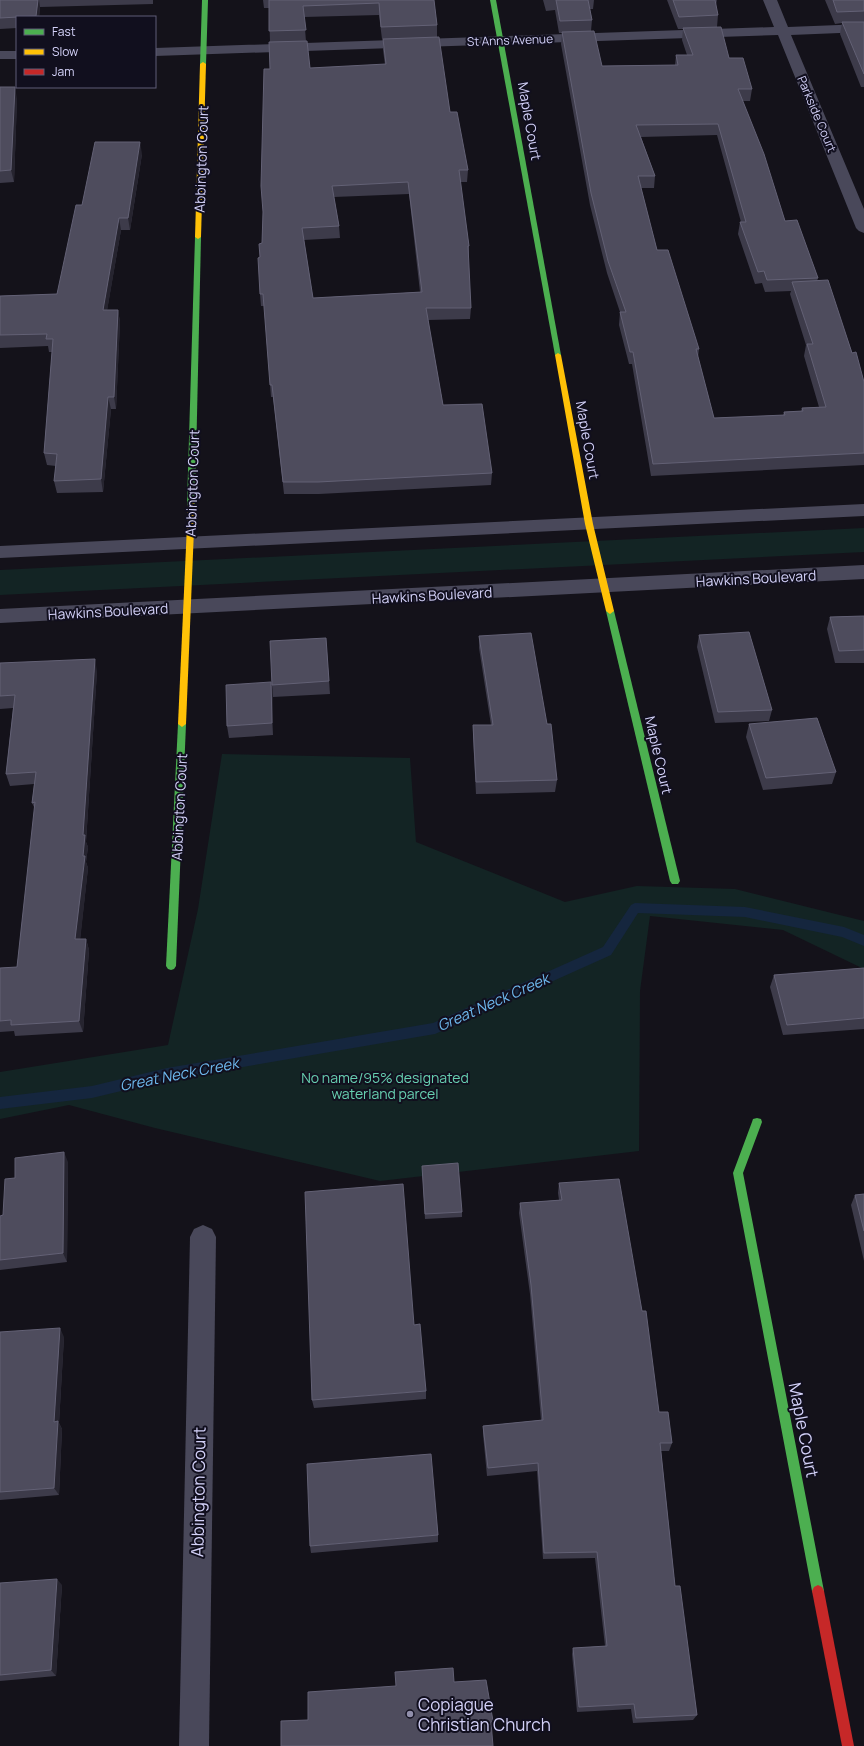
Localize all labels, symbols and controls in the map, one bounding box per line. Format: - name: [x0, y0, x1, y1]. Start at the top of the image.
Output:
- legend: [16, 16, 156, 88]
- text: Fast: [52, 23, 76, 40]
- street label: St Anns Avenue: [467, 30, 553, 50]
- text: Slow: [52, 43, 78, 60]
- text: Jam: [52, 63, 74, 80]
- street label: Parkside Court: [793, 73, 841, 155]
- street label: Maple Court: [514, 80, 546, 162]
- street label: Abbington Court: [190, 105, 212, 213]
- street label: Maple Court: [572, 399, 604, 481]
- street label: Abbington Court: [181, 429, 203, 537]
- street label: Hawkins Boulevard: [695, 565, 817, 591]
- street label: Hawkins Boulevard: [371, 582, 493, 608]
- street label: Hawkins Boulevard: [47, 598, 169, 624]
- street label: Maple Court: [641, 714, 677, 796]
- street label: Abbington Court: [167, 753, 191, 861]
- water label: Great Neck Creek: [434, 967, 555, 1036]
- water label: Great Neck Creek: [118, 1052, 243, 1096]
- park label: No name/95% designated waterland parcel: [301, 1068, 469, 1103]
- street label: Maple Court: [784, 1381, 825, 1480]
- street label: Abbington Court: [185, 1426, 211, 1557]
- place label: Copiague Christian Church: [418, 1693, 551, 1736]
- marker: Copiague Christian Church: [405, 1709, 415, 1719]

